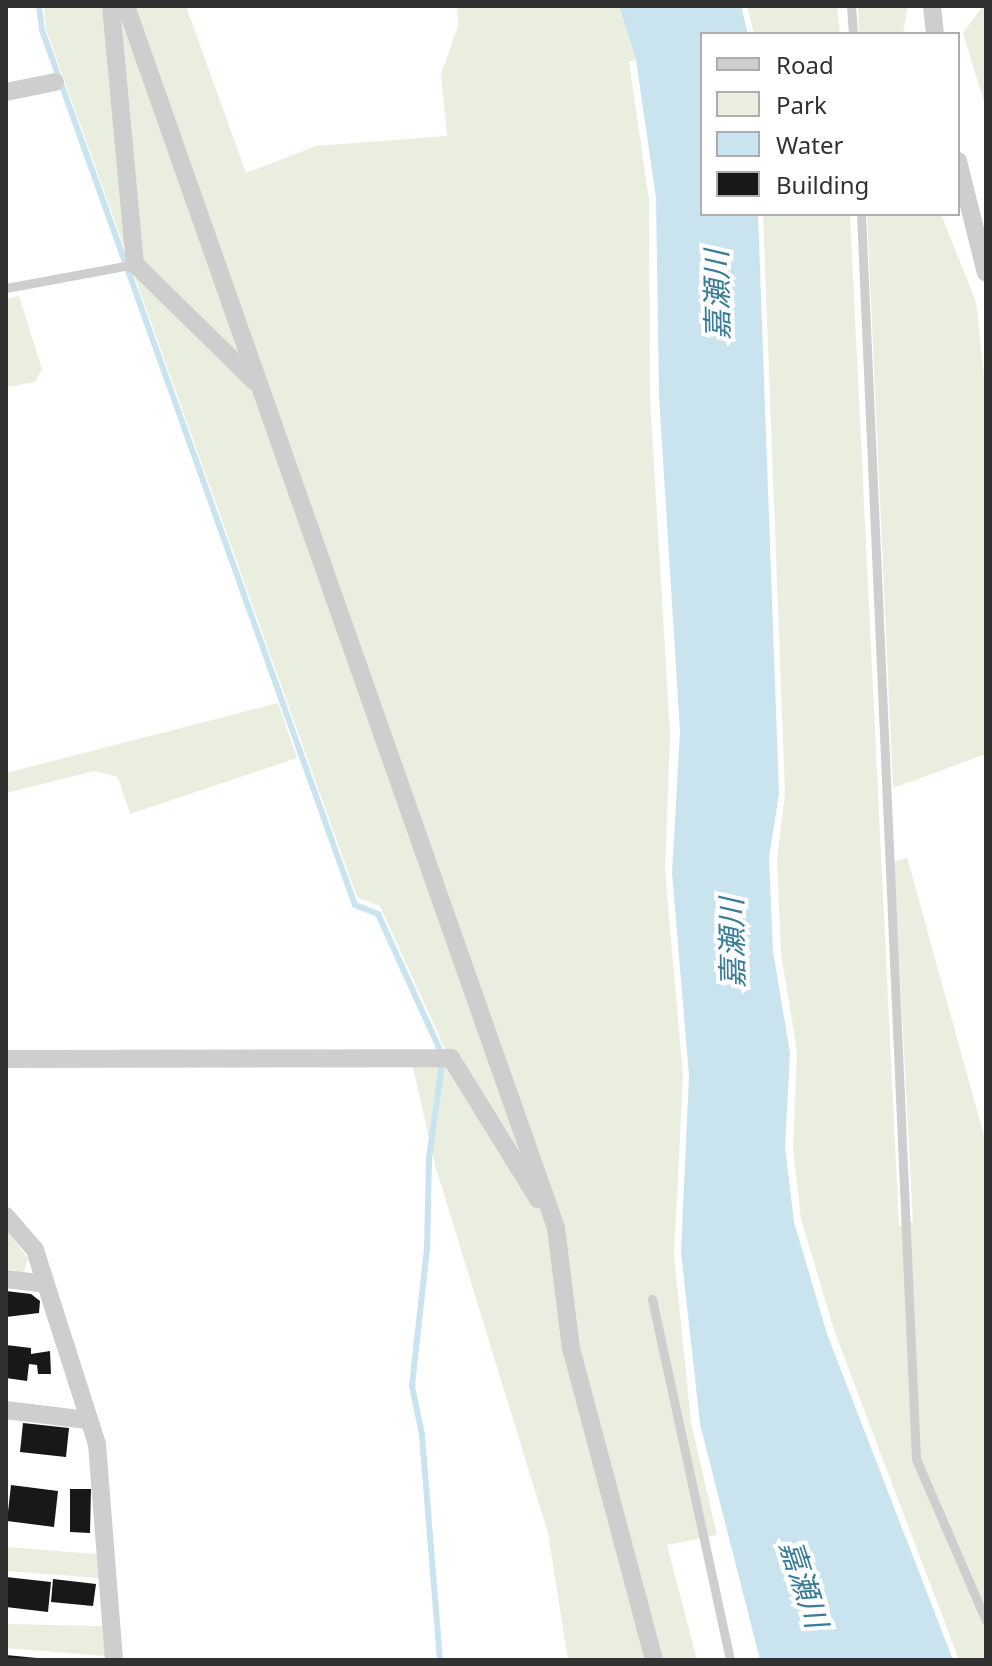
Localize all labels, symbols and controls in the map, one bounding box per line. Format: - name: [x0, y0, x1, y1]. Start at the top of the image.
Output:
- legend: [700, 32, 960, 216]
- text: Road: [776, 48, 834, 81]
- text: Park: [776, 88, 827, 121]
- text: Water: [776, 128, 843, 161]
- text: Building: [776, 168, 869, 201]
- water label: 嘉瀬川: [698, 250, 736, 340]
- water label: 嘉瀬川: [713, 898, 751, 988]
- water label: 嘉瀬川: [773, 1536, 835, 1632]

